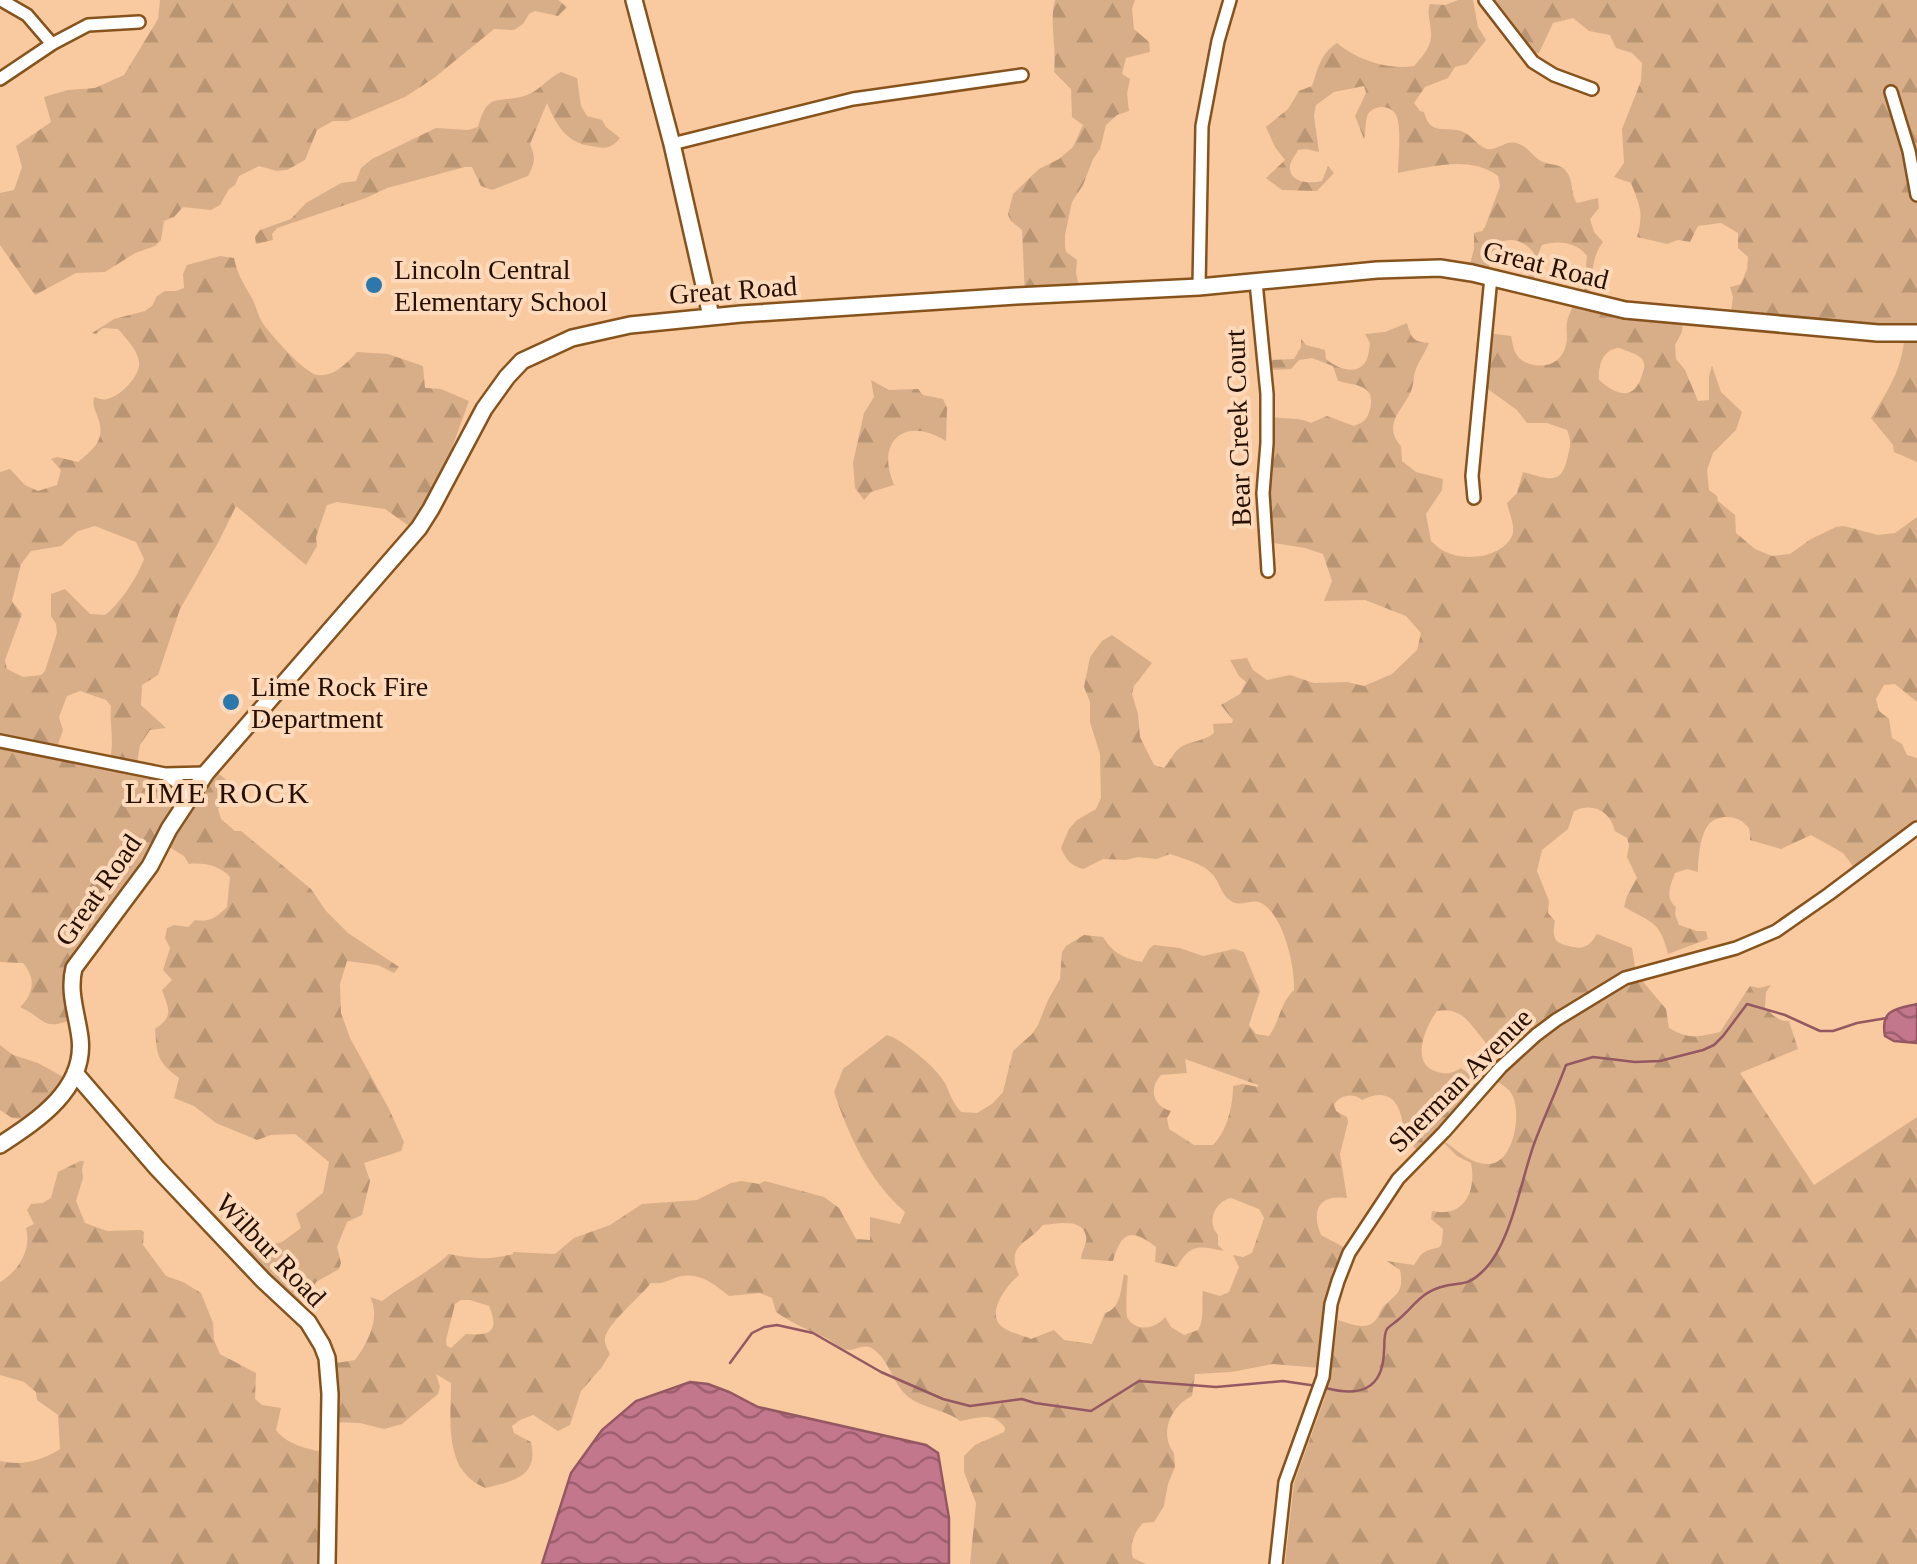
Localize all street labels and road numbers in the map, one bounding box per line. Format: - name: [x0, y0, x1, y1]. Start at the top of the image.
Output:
- street label: Great Road: [1480, 234, 1612, 296]
- street label: Great Road: [668, 270, 798, 310]
- street label: Bear Creek Court: [1219, 329, 1257, 527]
- street label: Great Road: [49, 829, 147, 951]
- street label: Sherman Avenue: [1382, 1002, 1538, 1158]
- street label: Wilbur Road: [210, 1187, 332, 1313]

